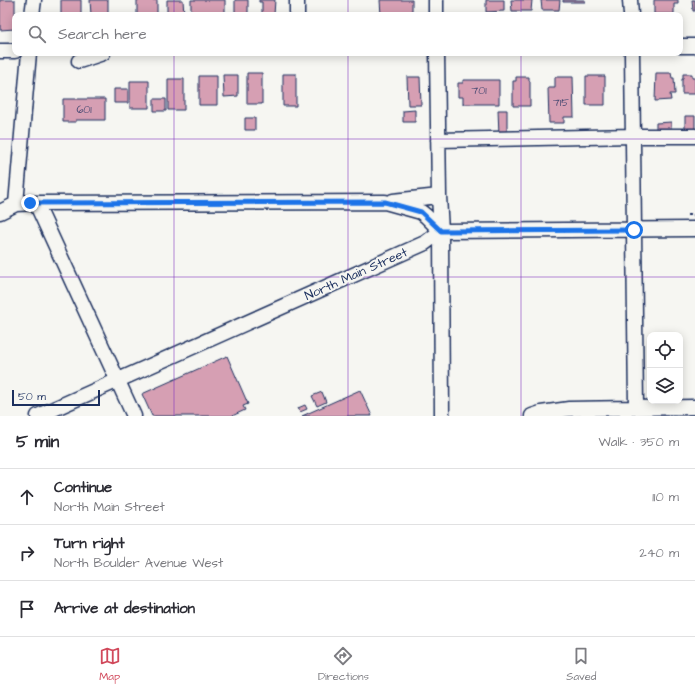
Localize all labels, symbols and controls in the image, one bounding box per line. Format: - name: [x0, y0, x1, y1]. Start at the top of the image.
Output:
- search box: [12, 12, 683, 56]
- icon: search: [26, 23, 48, 45]
- text: Search here: [58, 24, 147, 45]
- house number: 701: [471, 83, 487, 98]
- house number: 715: [553, 95, 569, 110]
- house number: 601: [76, 102, 92, 117]
- route end: [21, 194, 39, 212]
- route start: [625, 221, 643, 239]
- street label: North Main Street: [302, 243, 411, 305]
- map controls: [647, 332, 683, 404]
- button: locate: [647, 332, 683, 368]
- button: layers: [647, 368, 683, 404]
- scale bar: [12, 388, 100, 407]
- text: 50 m: [18, 389, 46, 404]
- text: 5 min: [16, 430, 59, 454]
- text: Walk · 350 m: [599, 433, 679, 451]
- text: Continue: [54, 477, 112, 498]
- icon: ahead: [16, 486, 38, 508]
- text: 110 m: [652, 488, 679, 506]
- text: North Main Street: [54, 498, 165, 516]
- text: Turn right: [54, 533, 125, 554]
- icon: right: [16, 542, 38, 564]
- text: 240 m: [639, 544, 679, 562]
- text: North Boulder Avenue West: [54, 554, 223, 572]
- icon: arrive: [16, 598, 38, 620]
- text: Arrive at destination: [54, 598, 195, 619]
- tab: Map: [99, 645, 121, 684]
- tab: Directions: [318, 645, 369, 684]
- tab: Saved: [566, 645, 596, 684]

